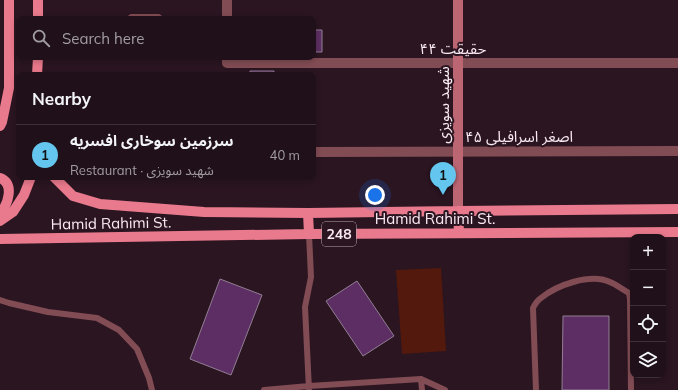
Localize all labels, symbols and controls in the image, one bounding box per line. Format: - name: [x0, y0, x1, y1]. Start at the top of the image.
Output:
- search box: [16, 16, 316, 60]
- icon: search: [30, 27, 52, 49]
- text: Search here: [62, 29, 144, 48]
- street label: حقیقت ۴۴: [420, 39, 487, 58]
- street label: شهید سویزی: [434, 66, 453, 144]
- text: Nearby: [32, 88, 91, 109]
- street label: اصغر اسرافیلی ۴۵: [465, 127, 573, 146]
- text: سرزمین سوخاری افسریه: [70, 131, 233, 150]
- text: 1: [41, 147, 49, 163]
- text: 40 m: [270, 147, 300, 163]
- text: Restaurant · شهید سویزی: [70, 162, 214, 178]
- pin: 1: [430, 162, 456, 195]
- your location: [365, 185, 385, 205]
- street label: Hamid Rahimi St.: [375, 209, 495, 228]
- street label: Hamid Rahimi St.: [50, 212, 172, 234]
- road number: 248: [322, 222, 356, 246]
- map controls: [630, 234, 666, 378]
- button: +: [630, 234, 666, 270]
- button: −: [630, 270, 666, 306]
- button: locate: [630, 306, 666, 342]
- button: layers: [630, 342, 666, 378]

